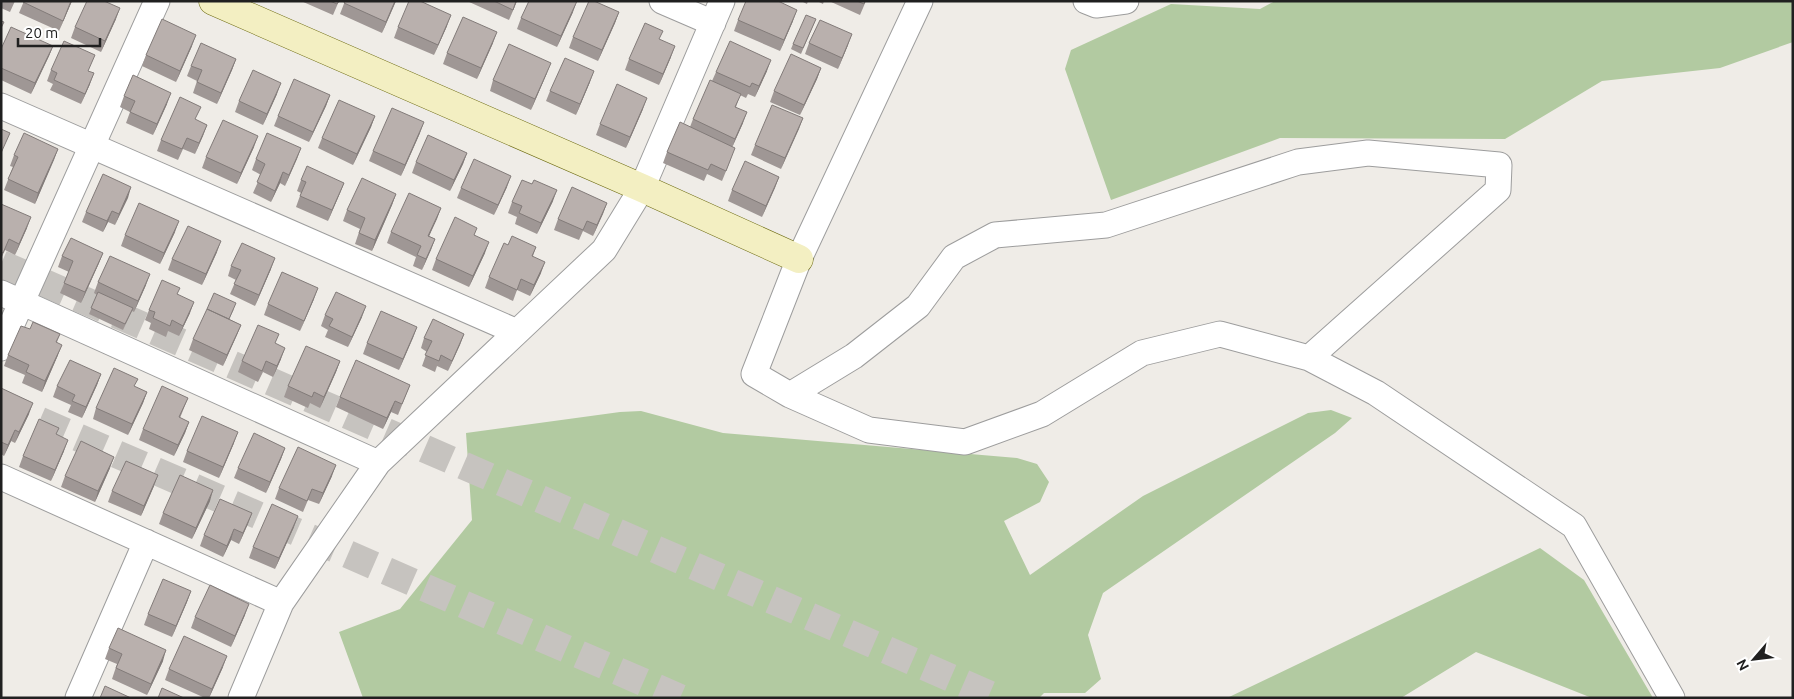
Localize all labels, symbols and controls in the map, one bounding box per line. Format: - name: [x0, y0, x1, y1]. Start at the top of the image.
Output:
- scale bar: [18, 15, 100, 47]
- text: 20 m: [25, 24, 58, 41]
- north arrow: [1729, 634, 1779, 684]
- text: N: [1733, 657, 1752, 673]

